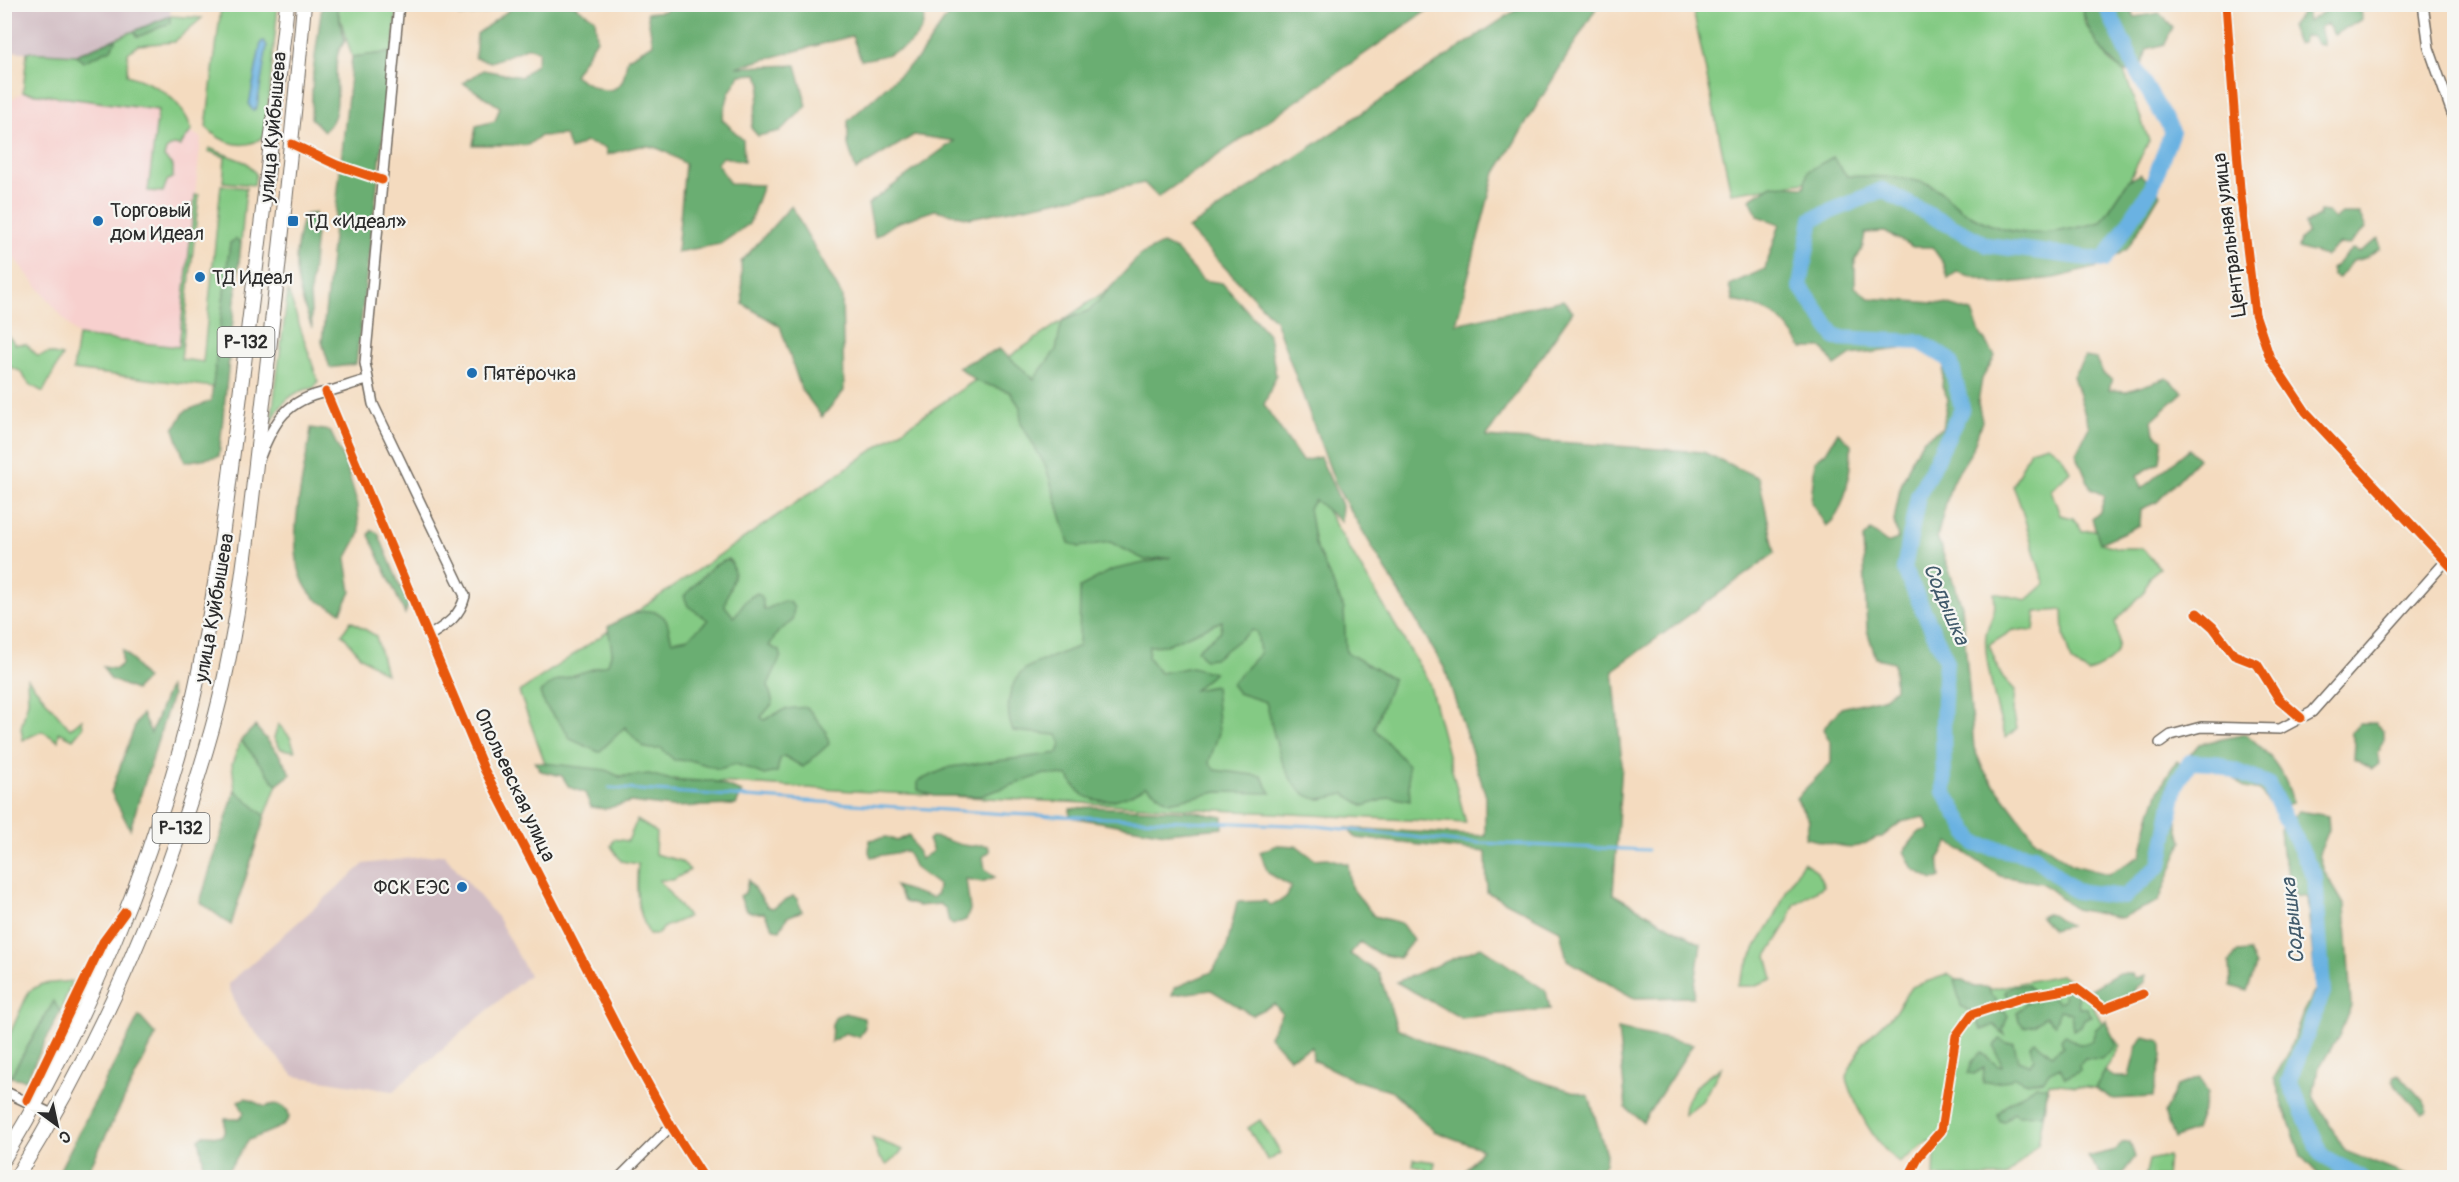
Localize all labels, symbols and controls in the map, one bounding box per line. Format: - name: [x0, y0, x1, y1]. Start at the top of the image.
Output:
- street label: улица Куйбышева: [254, 51, 292, 204]
- street label: Центральная улица: [2207, 151, 2251, 319]
- place label: Торговый дом Идеал: [110, 198, 204, 246]
- place label: ТД «Идеал»: [305, 209, 406, 234]
- marker: Торговый дом Идеал: [91, 214, 105, 228]
- marker: ТД «Идеал»: [286, 214, 300, 228]
- place label: ТД Идеал: [212, 265, 293, 290]
- marker: ТД Идеал: [193, 270, 207, 284]
- road number: Р-132: [218, 327, 274, 357]
- place label: Пятёрочка: [484, 361, 576, 386]
- marker: Пятёрочка: [465, 366, 479, 380]
- street label: улица Куйбышева: [188, 531, 239, 686]
- water label: Содышка: [1917, 559, 1976, 650]
- street label: Опольевская улица: [469, 704, 561, 866]
- road number: Р-132: [152, 813, 210, 843]
- place label: ФСК ЕЭС: [374, 875, 450, 900]
- water label: Содышка: [2275, 876, 2311, 965]
- marker: ФСК ЕЭС: [455, 880, 469, 894]
- north arrow: [27, 1095, 87, 1155]
- text: С: [55, 1126, 74, 1148]

